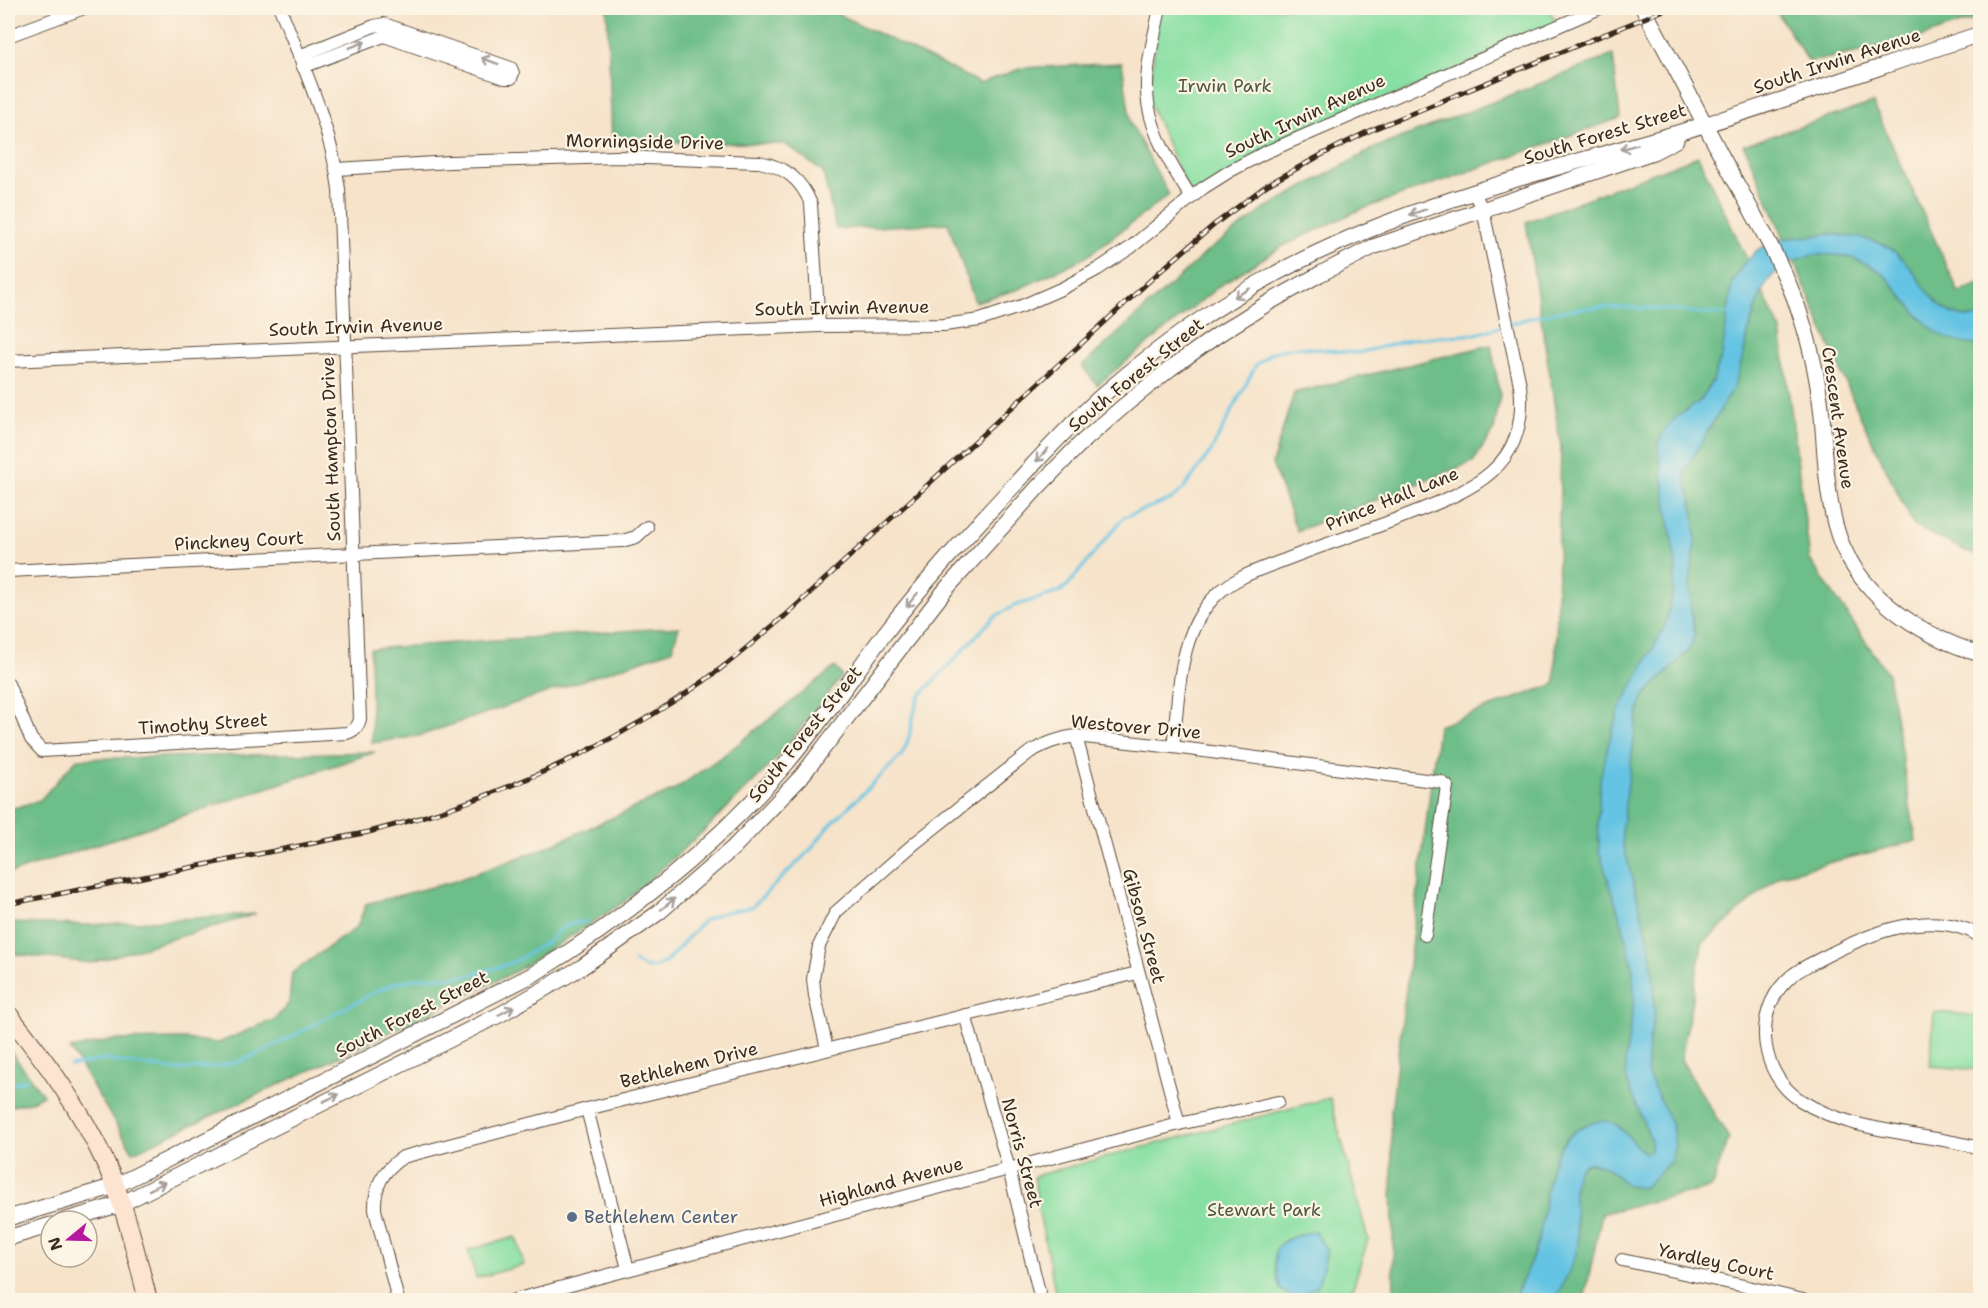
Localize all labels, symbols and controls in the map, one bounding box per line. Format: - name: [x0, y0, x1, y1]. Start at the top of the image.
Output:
- street label: South Irwin Avenue: [1750, 23, 1924, 99]
- one-way arrow: [348, 39, 366, 50]
- one-way arrow: [481, 54, 500, 65]
- street label: South Irwin Avenue: [1221, 68, 1389, 164]
- park label: Irwin Park: [1178, 74, 1272, 98]
- street label: South Forest Street: [1521, 98, 1689, 170]
- street label: Morningside Drive: [566, 129, 724, 155]
- one-way arrow: [1619, 142, 1638, 153]
- one-way arrow: [1410, 207, 1428, 218]
- one-way arrow: [1234, 287, 1251, 299]
- street label: South Irwin Avenue: [755, 294, 929, 322]
- street label: South Irwin Avenue: [268, 312, 444, 342]
- street label: South Forest Street: [1063, 312, 1209, 437]
- street label: Crescent Avenue: [1816, 345, 1860, 491]
- street label: South Hampton Drive: [316, 356, 346, 542]
- one-way arrow: [1035, 447, 1049, 462]
- street label: Prince Hall Lane: [1322, 461, 1462, 537]
- street label: Pinckney Court: [174, 526, 305, 556]
- one-way arrow: [905, 592, 918, 608]
- street label: South Forest Street: [743, 661, 868, 807]
- street label: Timothy Street: [137, 707, 269, 740]
- street label: Westover Drive: [1070, 709, 1202, 745]
- street label: Gibson Street: [1117, 866, 1171, 986]
- one-way arrow: [660, 898, 676, 911]
- street label: South Forest Street: [331, 965, 493, 1063]
- one-way arrow: [496, 1005, 514, 1016]
- street label: Bethlehem Drive: [618, 1036, 760, 1094]
- one-way arrow: [322, 1091, 340, 1103]
- street label: Norris Street: [996, 1095, 1048, 1211]
- street label: Highland Avenue: [816, 1151, 966, 1213]
- one-way arrow: [148, 1179, 166, 1191]
- park label: Stewart Park: [1207, 1198, 1321, 1222]
- place label: Bethlehem Center: [584, 1205, 738, 1229]
- north arrow: [39, 1209, 99, 1269]
- marker: Bethlehem Center: [565, 1210, 579, 1224]
- text: N: [43, 1234, 67, 1253]
- street label: Yardley Court: [1656, 1238, 1776, 1286]

